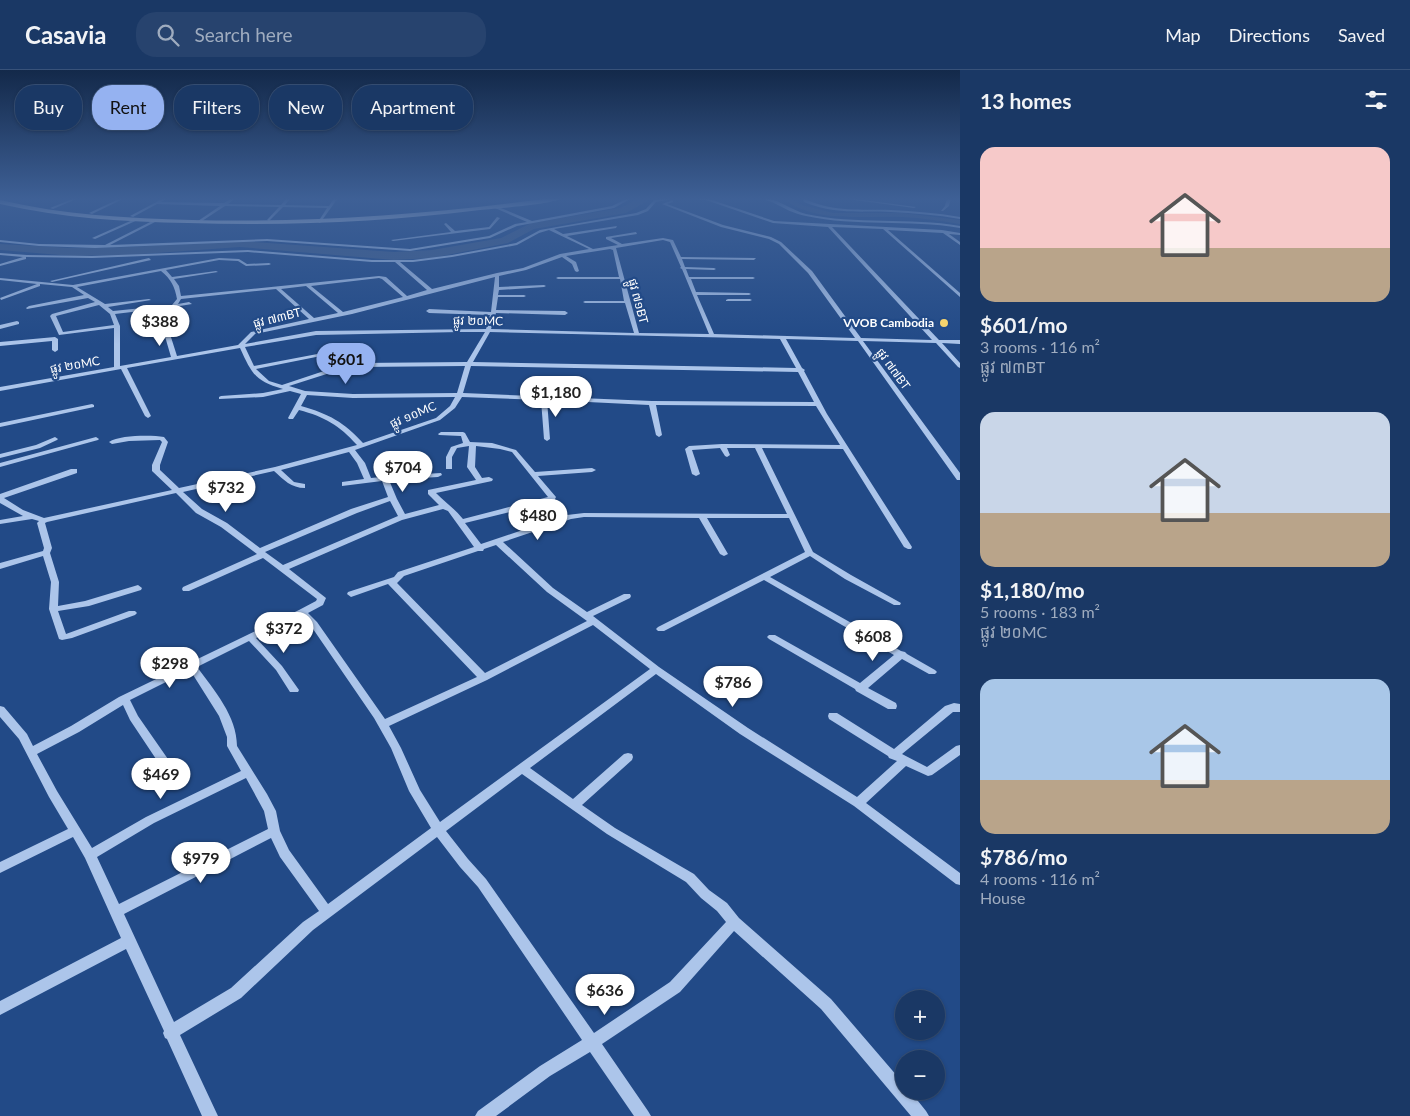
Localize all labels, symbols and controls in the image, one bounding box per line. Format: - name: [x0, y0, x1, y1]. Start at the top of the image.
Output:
- search box: [136, 12, 486, 57]
- text: Casavia: [25, 20, 106, 49]
- icon: search: [154, 21, 182, 49]
- text: Search here: [194, 23, 292, 46]
- text: Map: [1165, 24, 1201, 46]
- text: Directions: [1229, 24, 1310, 46]
- text: Saved: [1338, 24, 1385, 46]
- chip: Buy: [15, 85, 82, 130]
- chip: Rent: [92, 85, 164, 130]
- chip: Filters: [174, 85, 259, 130]
- chip: New: [269, 85, 342, 130]
- chip: Apartment: [352, 85, 473, 130]
- icon: filters: [1362, 86, 1390, 114]
- text: 13 homes: [980, 88, 1071, 113]
- icon: home: [1140, 180, 1230, 270]
- street label: ផ្លូវ ៧១BT: [622, 277, 652, 326]
- pin: $388: [130, 304, 190, 347]
- street label: ផ្លូវ ៧៣BT: [251, 304, 303, 334]
- text: $388: [141, 311, 179, 330]
- text: $601/mo: [980, 312, 1068, 337]
- street label: ផ្លូវ ២០MC: [453, 313, 503, 332]
- place label: VVOB Cambodia: [842, 315, 934, 330]
- marker: VVOB Cambodia: [938, 317, 950, 329]
- text: 3 rooms · 116 m²: [980, 337, 1100, 356]
- pin: $601: [316, 342, 376, 385]
- street label: ផ្លូវ ៧៧BT: [870, 345, 914, 395]
- text: $601: [327, 349, 365, 368]
- street label: ផ្លូវ ២០MC: [49, 353, 102, 380]
- text: ផ្លូវ ៧៣BT: [980, 357, 1045, 376]
- pin: $1,180: [515, 376, 597, 418]
- text: $1,180: [531, 382, 581, 401]
- street label: ផ្លូវ ១០MC: [387, 398, 440, 434]
- icon: home: [1140, 445, 1230, 535]
- pin: $704: [373, 450, 433, 493]
- text: $704: [384, 457, 422, 476]
- pin: $732: [196, 470, 256, 513]
- text: $732: [207, 477, 245, 496]
- pin: $480: [508, 498, 568, 541]
- text: $480: [519, 505, 557, 524]
- text: $1,180/mo: [980, 577, 1085, 602]
- text: 5 rooms · 183 m²: [980, 602, 1100, 621]
- pin: $372: [254, 612, 314, 654]
- text: $372: [265, 618, 303, 637]
- pin: $608: [843, 620, 903, 662]
- text: ផ្លូវ ២០MC: [980, 622, 1047, 641]
- text: $608: [854, 626, 892, 645]
- pin: $298: [140, 646, 200, 689]
- text: $298: [151, 653, 189, 672]
- pin: $786: [703, 666, 763, 708]
- text: $786: [714, 672, 752, 691]
- icon: home: [1140, 711, 1230, 801]
- pin: $469: [131, 758, 191, 800]
- text: $469: [142, 764, 180, 783]
- pin: $979: [171, 842, 231, 884]
- text: $786/mo: [980, 844, 1068, 869]
- text: $979: [182, 848, 220, 867]
- text: 4 rooms · 116 m²: [980, 869, 1100, 888]
- text: House: [980, 888, 1025, 907]
- pin: $636: [575, 974, 635, 1016]
- text: $636: [586, 980, 624, 999]
- map controls: [895, 990, 945, 1100]
- button: +: [895, 990, 945, 1040]
- button: −: [895, 1050, 945, 1100]

